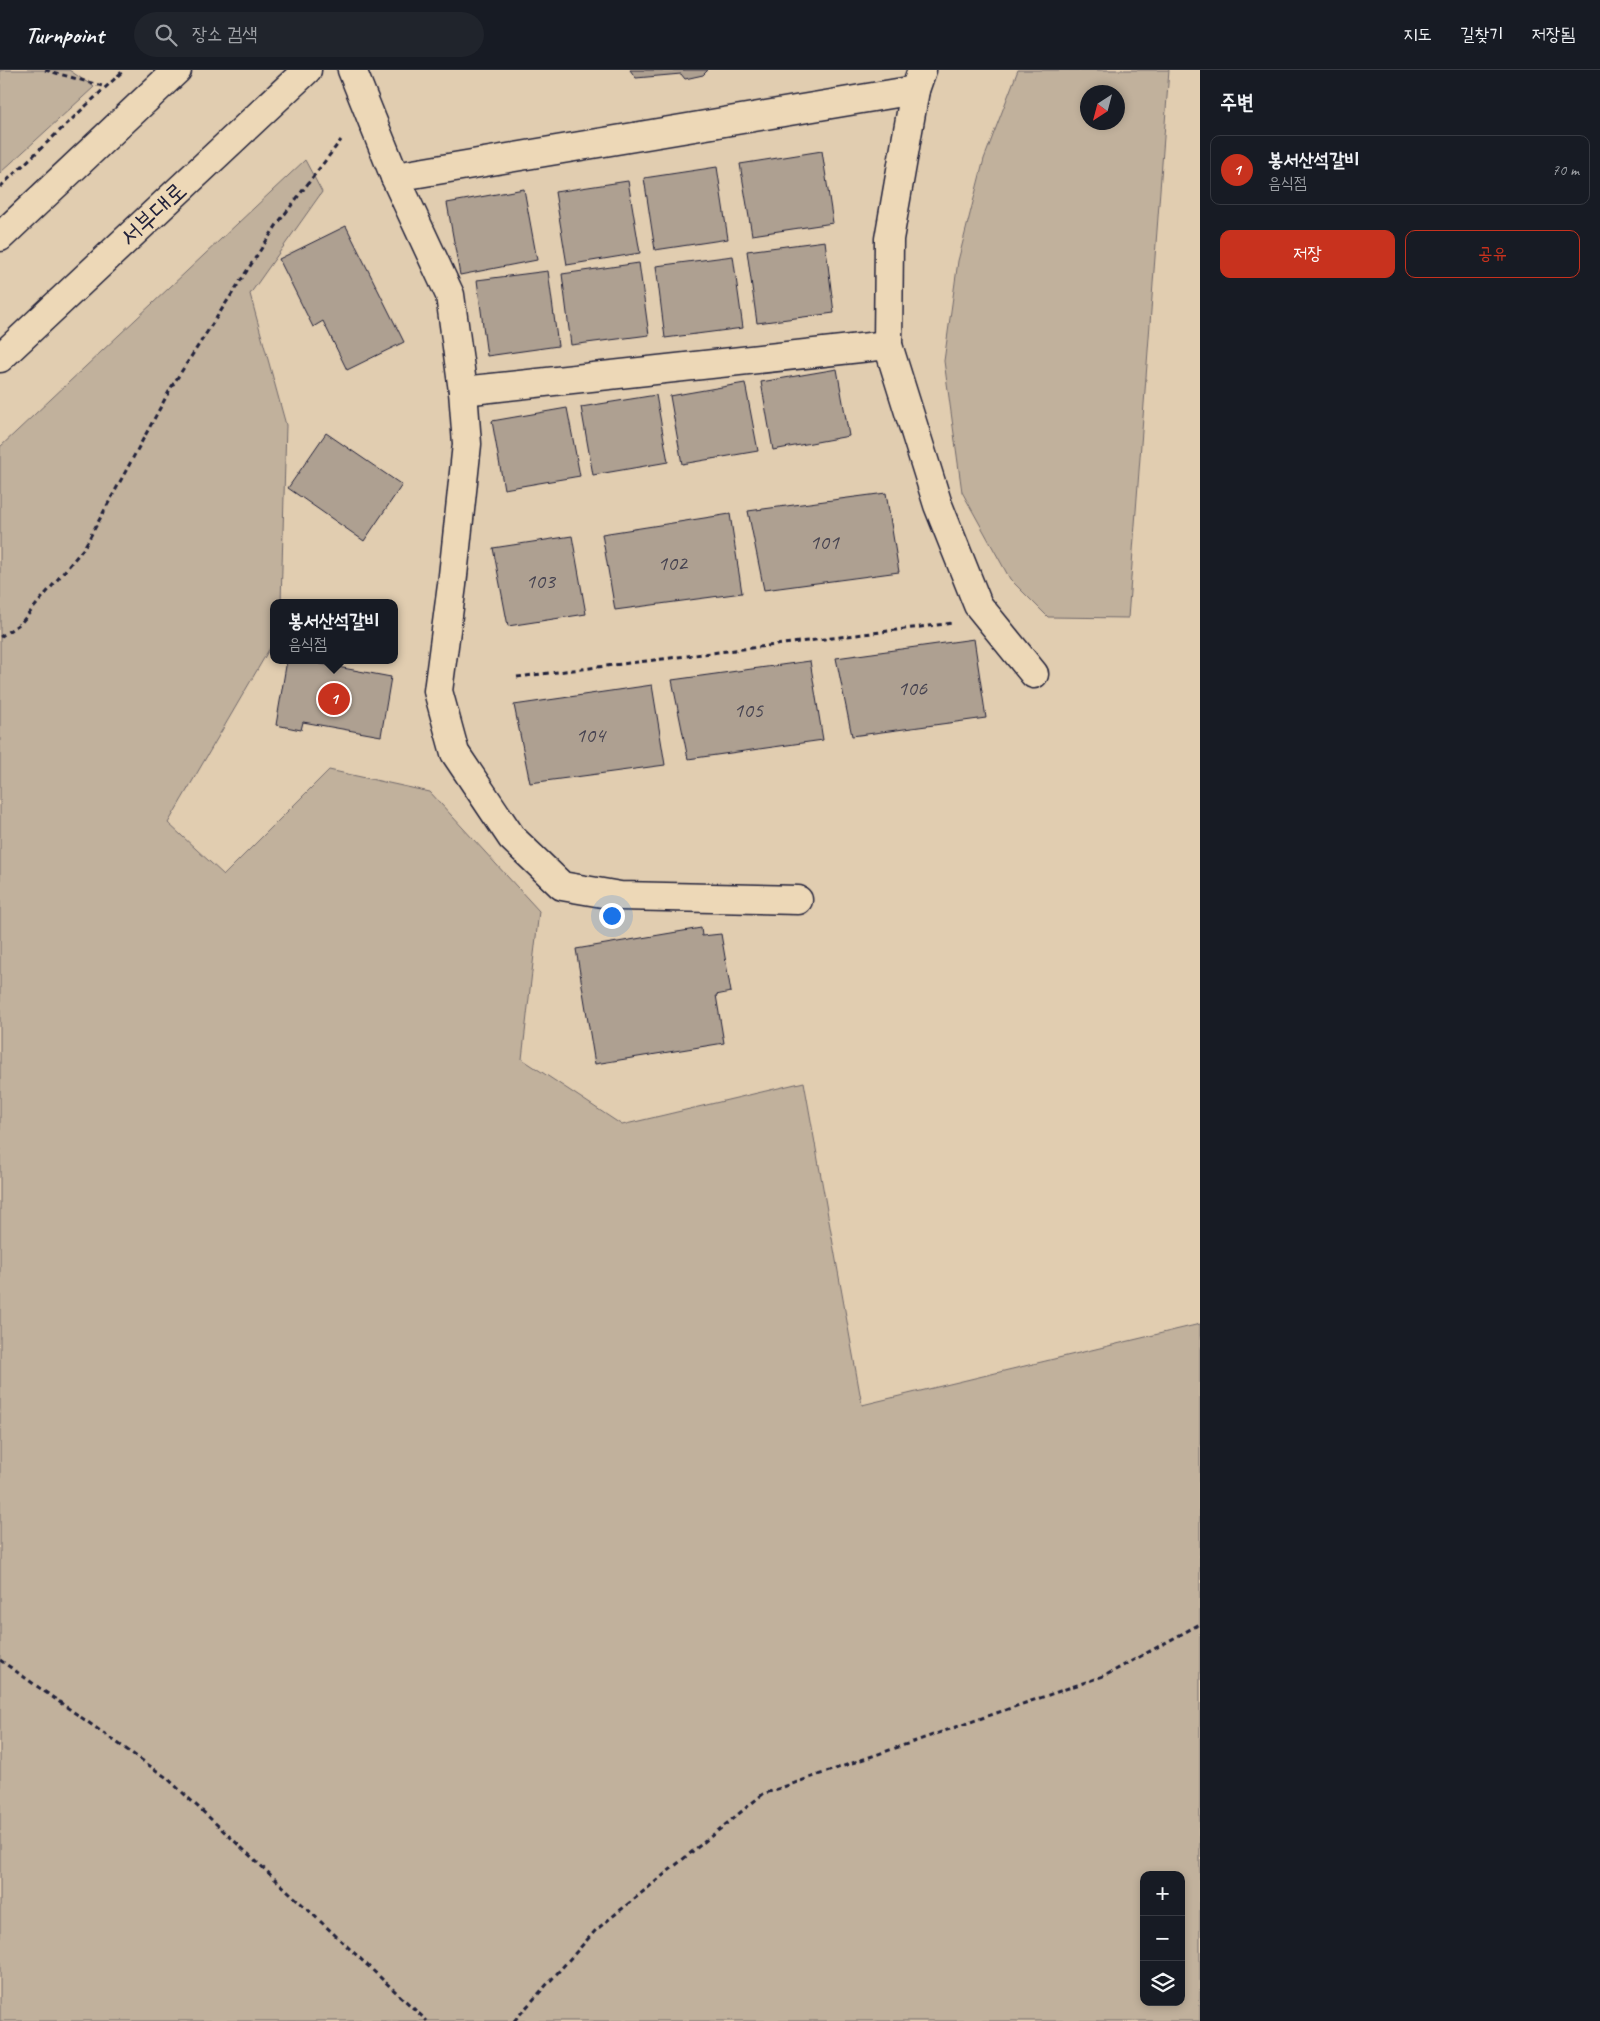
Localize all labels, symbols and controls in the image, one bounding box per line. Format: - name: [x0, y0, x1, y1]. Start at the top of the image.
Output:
- search box: [134, 12, 484, 57]
- text: Turnpoint: [25, 20, 104, 50]
- icon: search: [152, 21, 180, 49]
- text: 장소 검색: [192, 22, 258, 46]
- text: 지도: [1403, 23, 1432, 45]
- text: 길찾기: [1460, 23, 1504, 45]
- text: 저장됨: [1532, 23, 1575, 45]
- north arrow: [1080, 85, 1125, 130]
- text: 주변: [1220, 89, 1254, 115]
- text: 봉서산석갈비: [1268, 148, 1360, 172]
- text: 1: [1233, 160, 1241, 180]
- text: 70 m: [1552, 160, 1579, 180]
- text: 음식점: [1268, 173, 1307, 193]
- street label: 서부대로: [113, 175, 193, 253]
- button: 저장: [1220, 230, 1395, 278]
- button: 공유: [1405, 230, 1580, 278]
- house number: 101: [809, 528, 840, 556]
- house number: 102: [657, 549, 689, 577]
- house number: 103: [525, 567, 557, 595]
- popup: [270, 599, 398, 664]
- text: 봉서산석갈비: [288, 609, 380, 633]
- text: 음식점: [288, 634, 327, 654]
- house number: 106: [897, 674, 928, 702]
- pin: 1: [318, 680, 350, 718]
- house number: 105: [733, 696, 764, 724]
- house number: 104: [575, 721, 607, 749]
- your location: [599, 903, 625, 929]
- map controls: [1140, 1871, 1185, 2006]
- button: +: [1140, 1871, 1185, 1916]
- button: −: [1140, 1916, 1185, 1961]
- button: layers: [1140, 1961, 1185, 2006]

